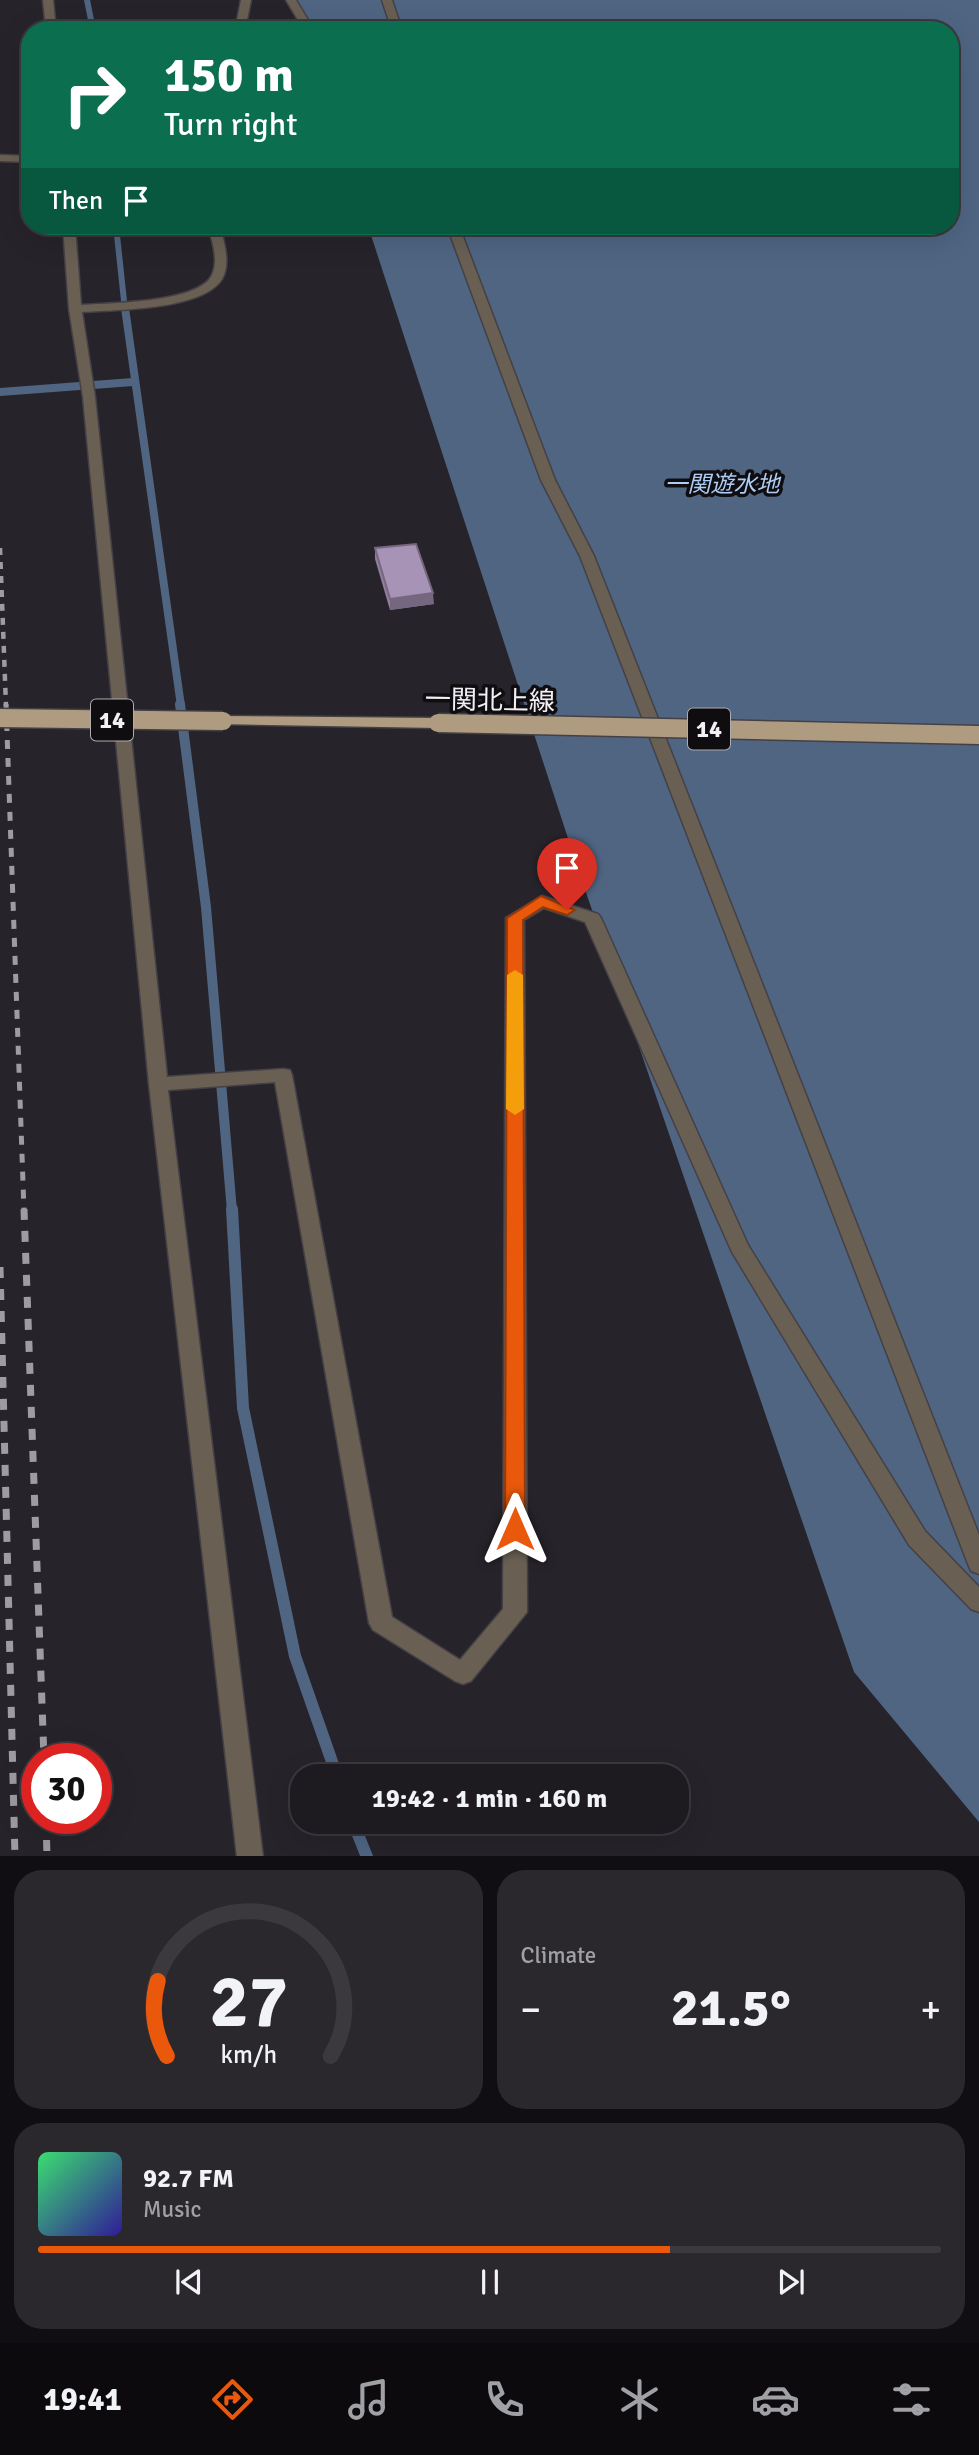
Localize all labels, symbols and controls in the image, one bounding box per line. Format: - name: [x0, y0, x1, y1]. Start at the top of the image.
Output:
- text: 150 m: [164, 45, 294, 105]
- icon: right: [49, 49, 140, 140]
- text: Turn right: [164, 105, 297, 144]
- icon: arrive: [117, 182, 155, 220]
- text: Then: [49, 185, 103, 217]
- water label: 一関遊水地: [665, 470, 782, 499]
- street label: 一関北上線: [425, 684, 555, 718]
- road number: 14: [91, 700, 133, 740]
- road number: 14: [688, 708, 730, 750]
- pin: [537, 838, 597, 910]
- icon: arrive: [548, 849, 586, 887]
- position arrow: [478, 1492, 552, 1566]
- speed limit sign: 30: [21, 1743, 112, 1834]
- text: 19:42 · 1 min · 160 m: [372, 1783, 607, 1815]
- text: Climate: [521, 1941, 596, 1970]
- text: 27: [209, 1958, 288, 2047]
- text: 21.5°: [671, 1976, 791, 2040]
- text: −: [521, 1986, 541, 2033]
- text: +: [920, 1986, 941, 2033]
- text: km/h: [220, 2038, 277, 2069]
- text: 92.7 FM: [143, 2163, 234, 2195]
- text: Music: [143, 2195, 201, 2224]
- icon: previous: [170, 2263, 208, 2301]
- icon: pause: [471, 2263, 509, 2301]
- icon: next: [772, 2263, 810, 2301]
- icon: directions: [208, 2375, 257, 2424]
- icon: music: [344, 2375, 393, 2424]
- icon: phone: [480, 2375, 529, 2424]
- icon: climate: [615, 2375, 664, 2424]
- icon: car: [751, 2375, 800, 2424]
- icon: filters: [887, 2375, 936, 2424]
- text: 19:41: [43, 2380, 122, 2419]

